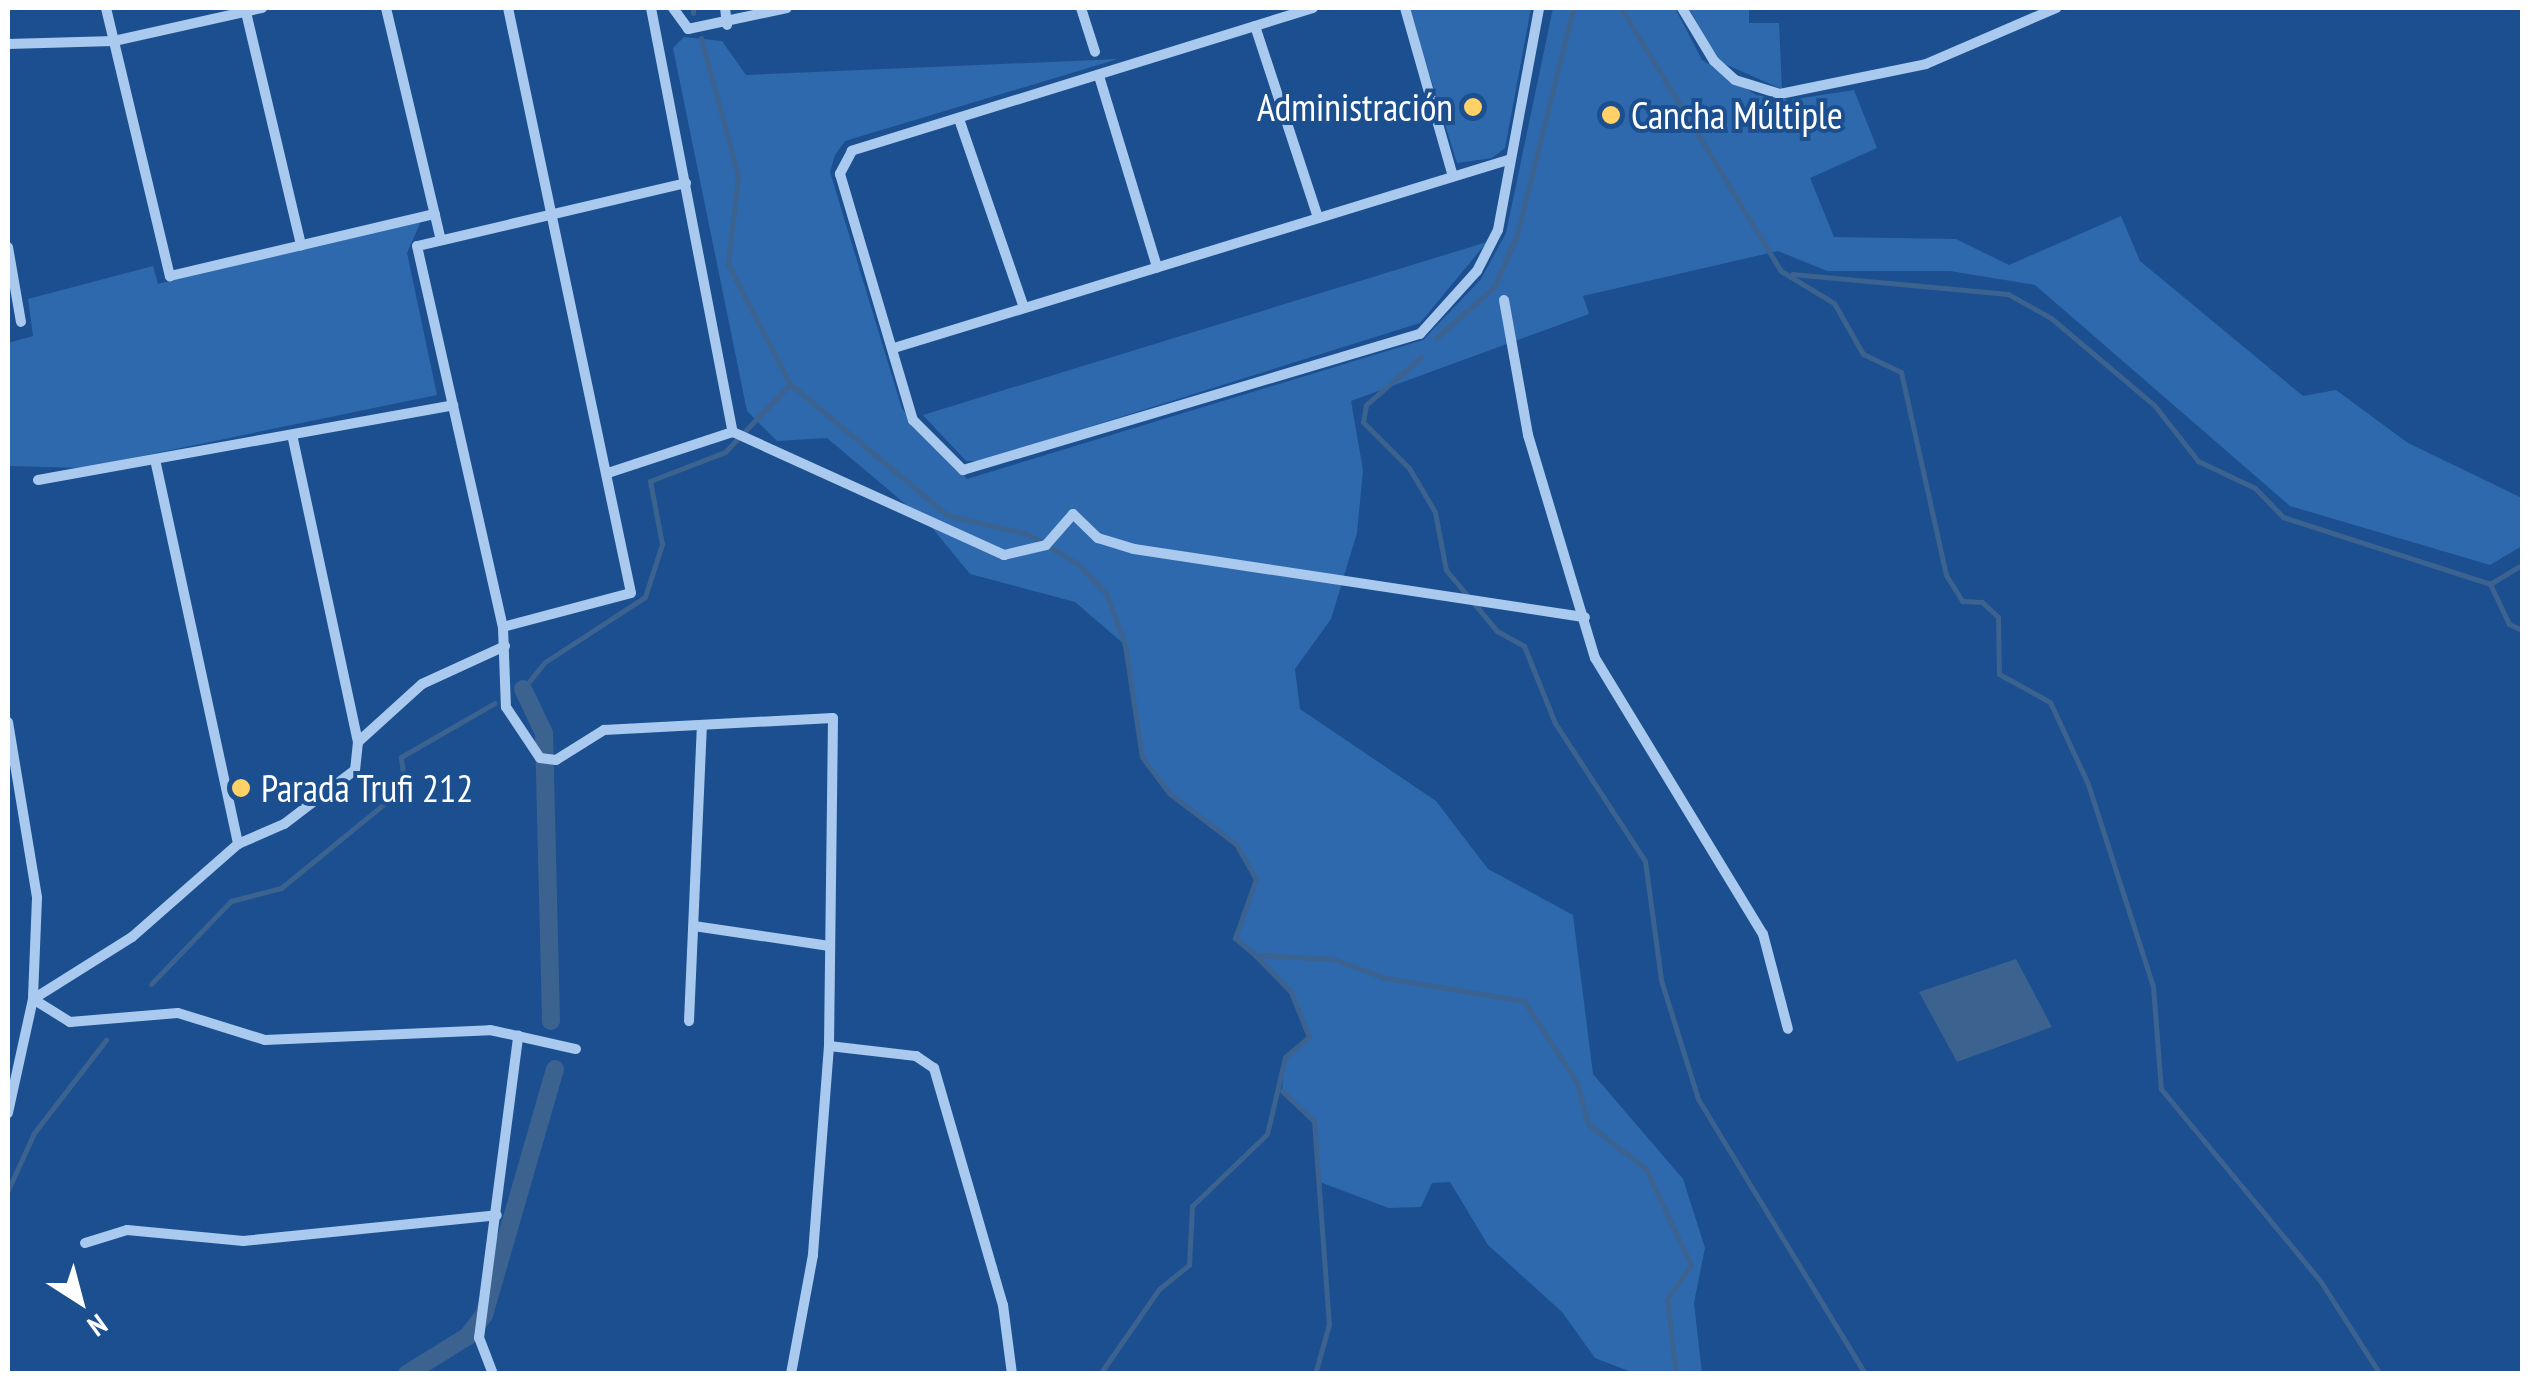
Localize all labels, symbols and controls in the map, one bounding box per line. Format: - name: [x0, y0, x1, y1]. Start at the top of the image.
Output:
- place label: Administración: [1257, 84, 1453, 130]
- place label: Cancha Múltiple: [1631, 92, 1843, 138]
- marker: Administración: [1462, 96, 1484, 118]
- marker: Cancha Múltiple: [1600, 104, 1622, 126]
- place label: Parada Trufi 212: [261, 765, 474, 811]
- marker: Parada Trufi 212: [230, 777, 252, 799]
- north arrow: [30, 1251, 130, 1351]
- text: N: [81, 1306, 115, 1345]

